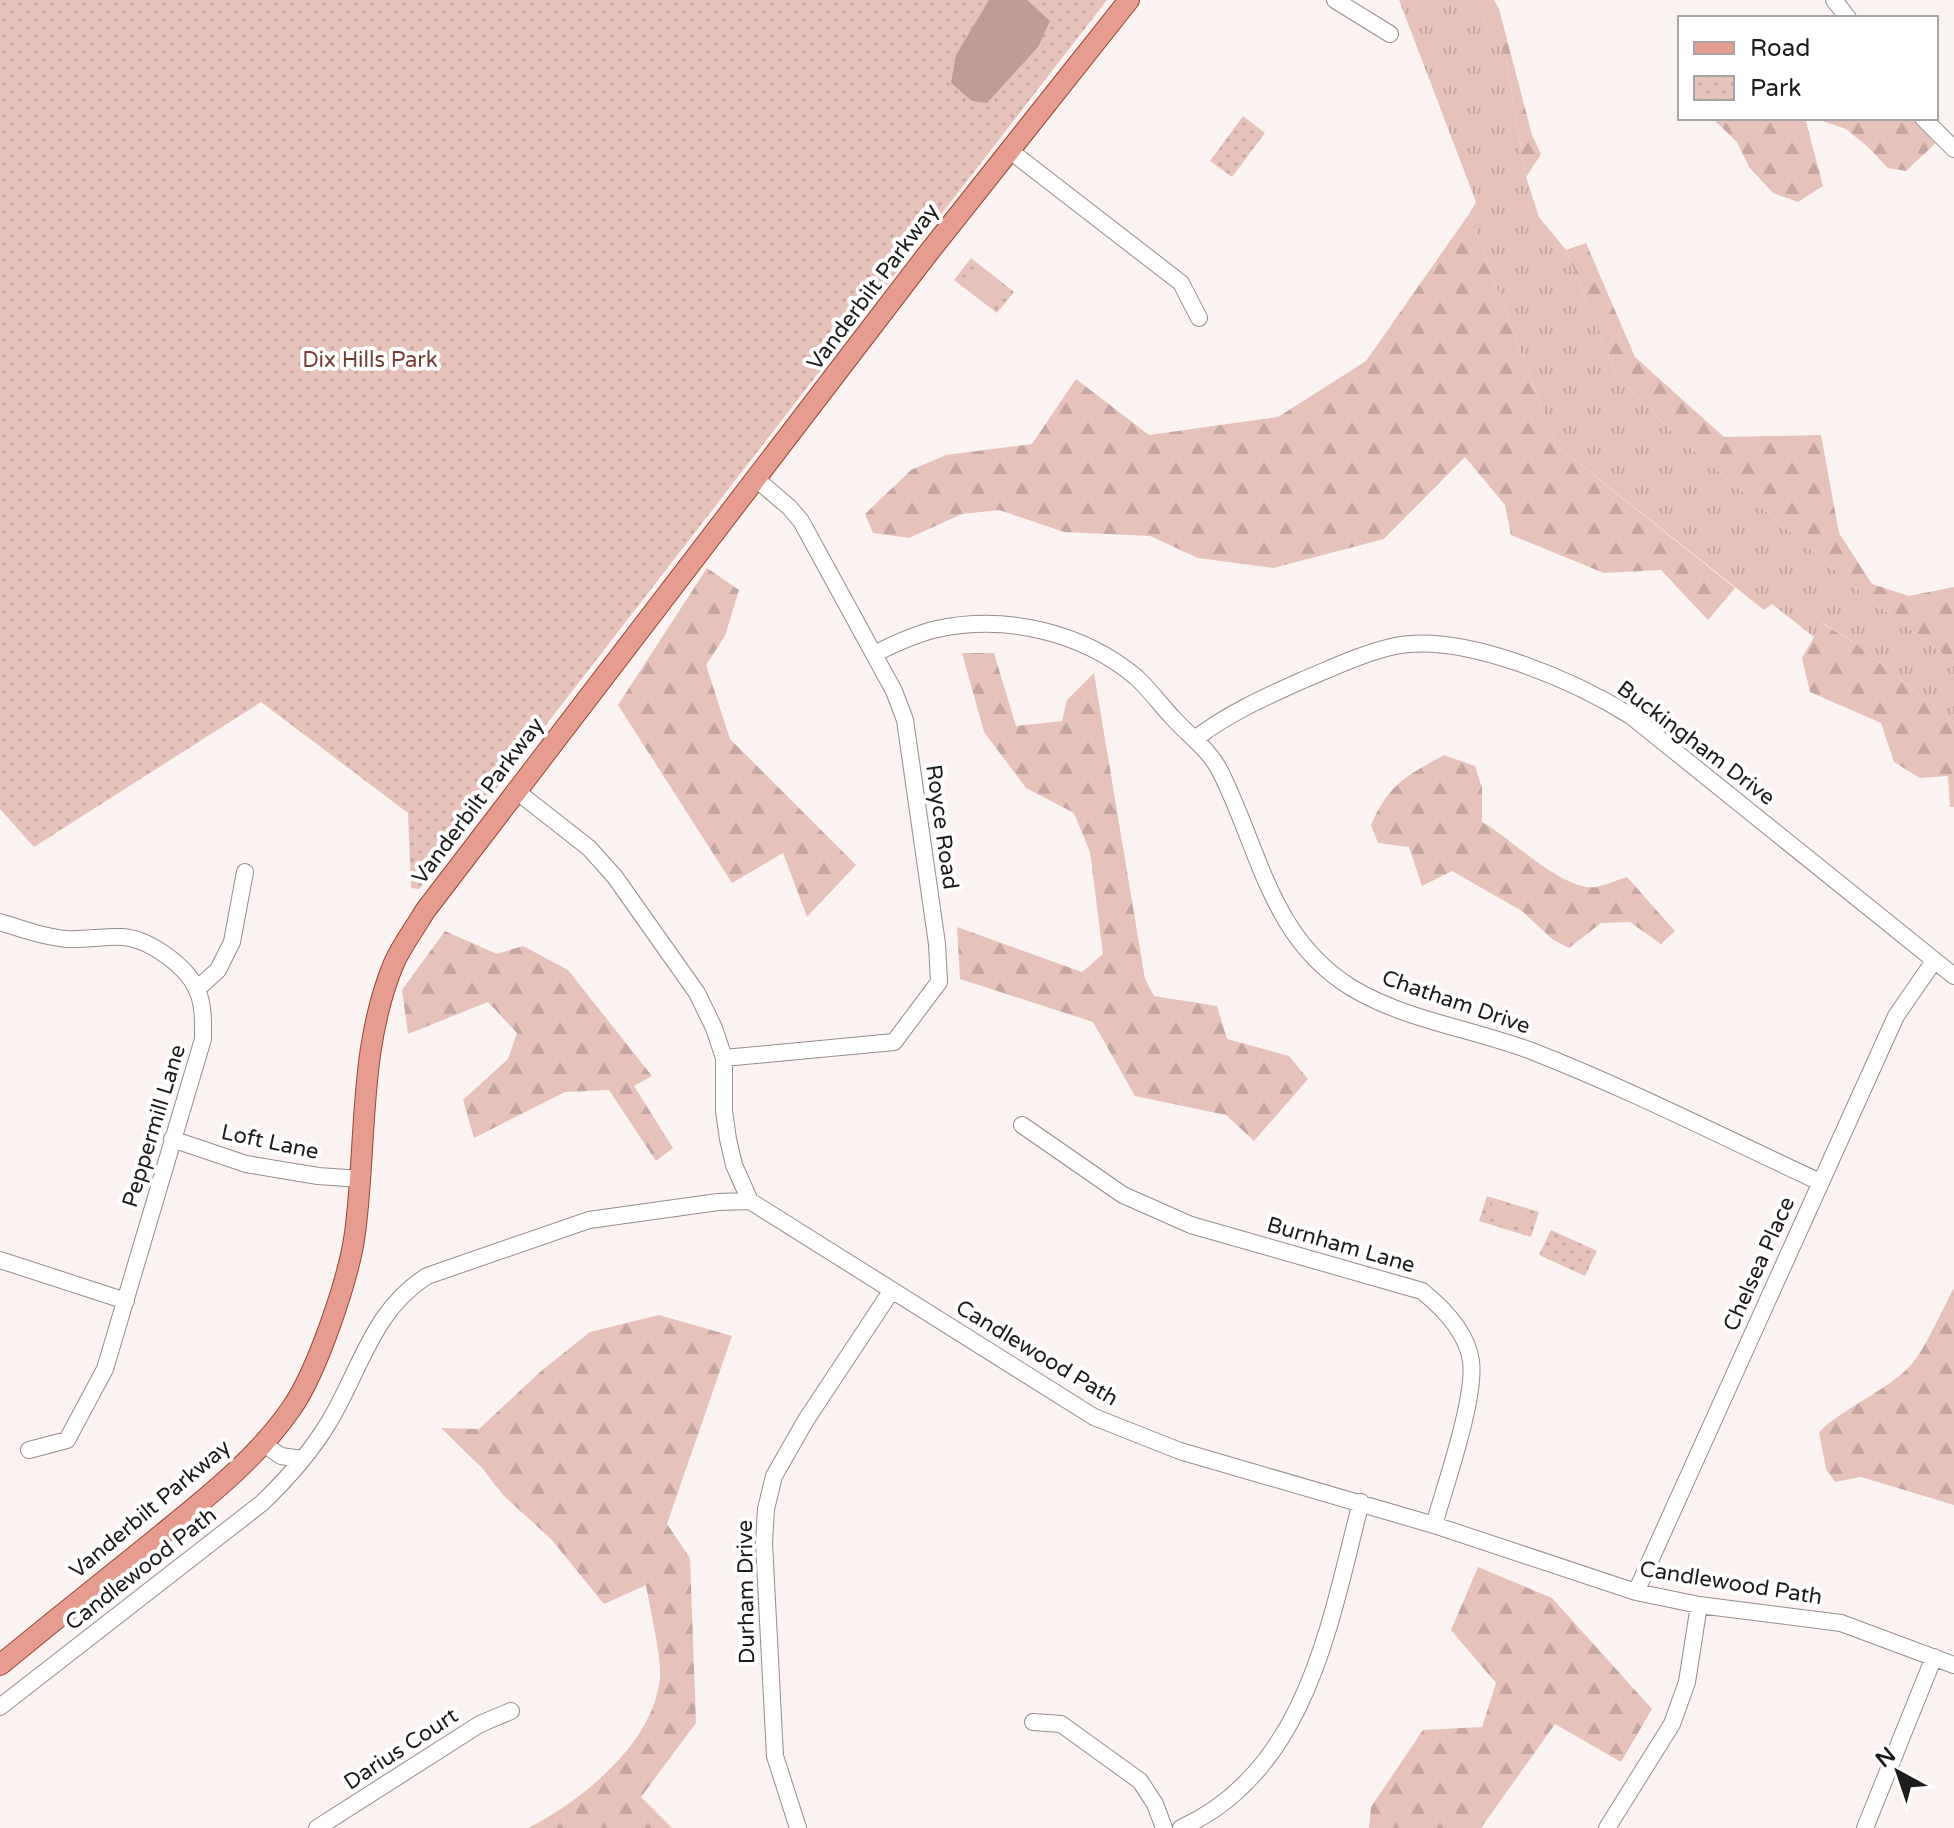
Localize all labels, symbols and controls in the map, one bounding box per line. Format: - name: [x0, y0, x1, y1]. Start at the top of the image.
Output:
- legend: [1678, 16, 1938, 120]
- text: Road: [1750, 34, 1810, 63]
- text: Park: [1750, 74, 1801, 103]
- street label: Vanderbilt Parkway: [802, 198, 944, 375]
- park label: Dix Hills Park: [302, 347, 438, 373]
- street label: Buckingham Drive: [1612, 675, 1780, 811]
- street label: Vanderbilt Parkway: [407, 712, 549, 889]
- street label: Royce Road: [920, 763, 964, 891]
- street label: Chatham Drive: [1378, 964, 1534, 1040]
- street label: Peppermill Lane: [117, 1041, 191, 1211]
- street label: Loft Lane: [219, 1119, 321, 1165]
- street label: Chelsea Place: [1718, 1193, 1800, 1335]
- street label: Burnham Lane: [1264, 1211, 1418, 1279]
- street label: Candlewood Path: [951, 1294, 1123, 1412]
- street label: Vanderbilt Parkway: [64, 1434, 236, 1584]
- street label: Candlewood Path: [60, 1502, 222, 1636]
- street label: Durham Drive: [732, 1520, 760, 1664]
- street label: Candlewood Path: [1638, 1556, 1824, 1610]
- street label: Darius Court: [339, 1702, 463, 1796]
- north arrow: [1858, 1732, 1938, 1812]
- text: N: [1871, 1742, 1901, 1773]

